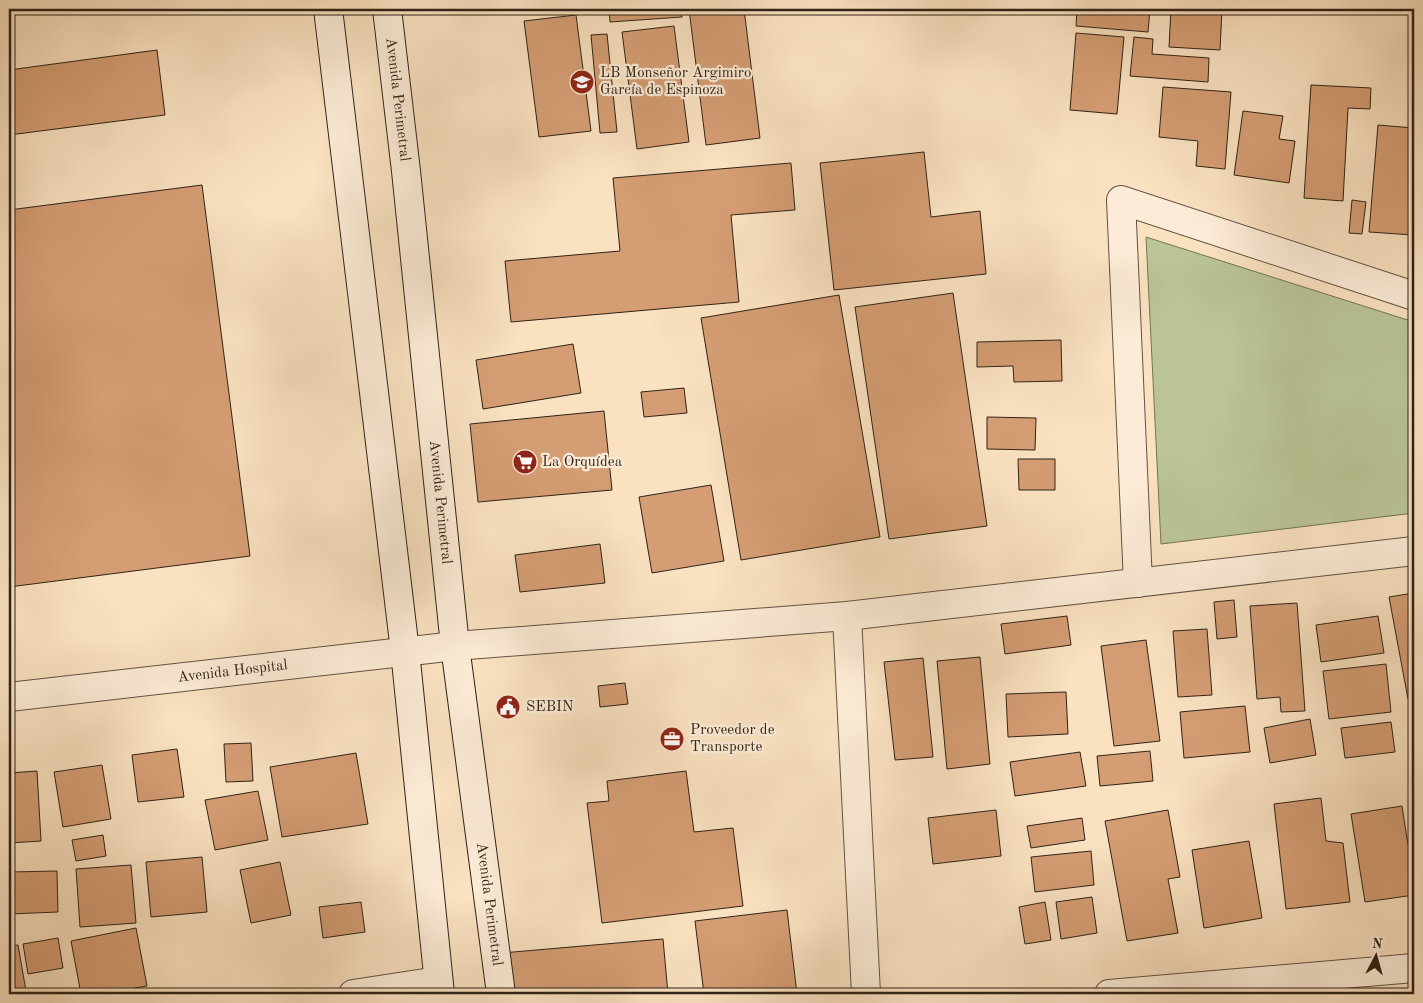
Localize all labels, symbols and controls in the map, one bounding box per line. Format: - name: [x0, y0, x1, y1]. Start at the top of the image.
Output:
- street label: Avenida Perimetral: [383, 37, 412, 162]
- place label: LB Monseñor Argimiro García de Espinoza: [600, 66, 751, 98]
- school or university icon: LB Monseñor Argimiro García de Espinoza: [569, 69, 595, 95]
- street label: Avenida Perimetral: [426, 439, 454, 565]
- supermarket icon: La Orquídea: [512, 449, 538, 475]
- place label: La Orquídea: [542, 455, 623, 470]
- street label: Avenida Hospital: [177, 658, 288, 685]
- public building icon: SEBIN: [495, 694, 521, 720]
- place label: SEBIN: [526, 700, 574, 715]
- place label: Proveedor de Transporte: [690, 723, 775, 755]
- office icon: Proveedor de Transporte: [659, 726, 685, 752]
- street label: Avenida Perimetral: [474, 841, 505, 967]
- north arrow: [1350, 930, 1400, 980]
- text: N: [1371, 937, 1384, 952]

